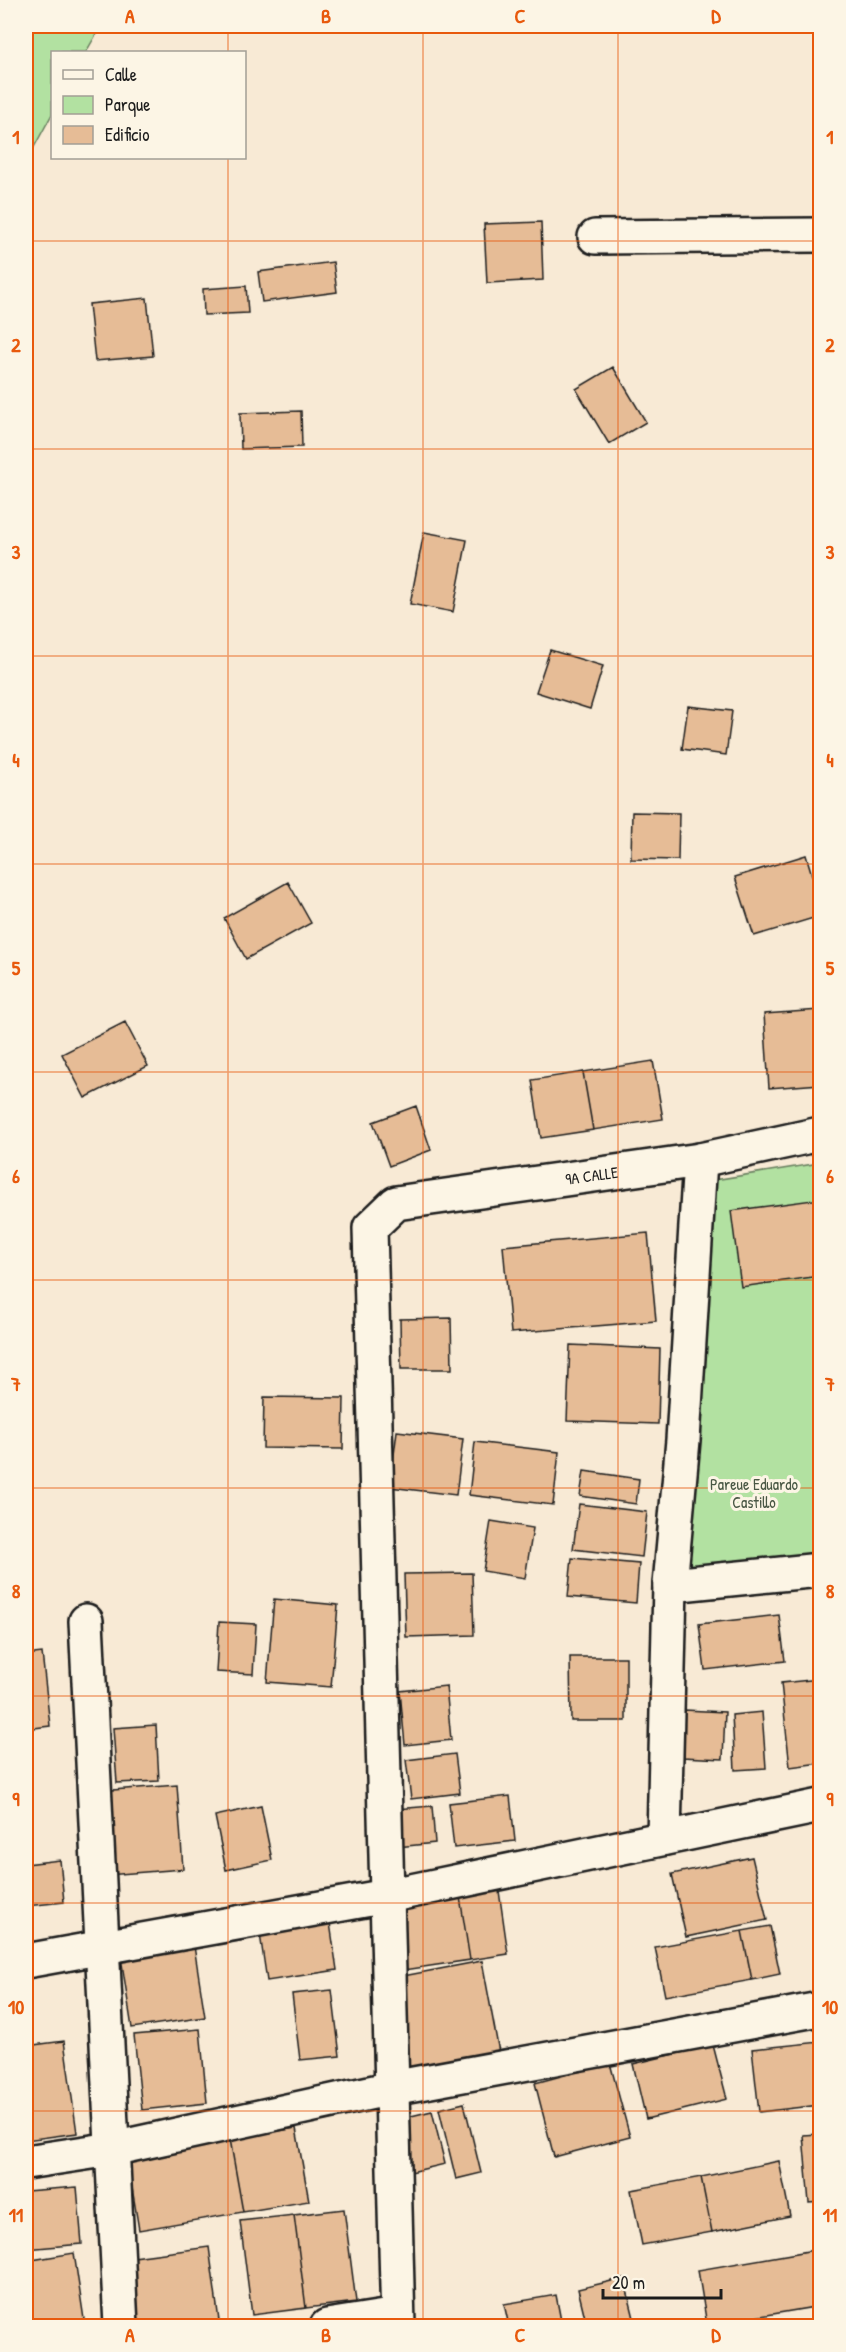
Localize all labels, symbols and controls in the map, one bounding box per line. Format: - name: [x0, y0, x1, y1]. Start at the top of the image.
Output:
- text: A: [125, 2, 135, 29]
- text: B: [321, 2, 331, 29]
- text: C: [515, 2, 526, 29]
- text: D: [711, 2, 721, 29]
- legend: [51, 51, 246, 159]
- text: Calle: [105, 62, 137, 87]
- text: Parque: [105, 92, 150, 117]
- text: Edificio: [105, 122, 149, 147]
- text: 1: [12, 123, 20, 150]
- text: 1: [826, 123, 834, 150]
- text: 2: [11, 331, 21, 358]
- text: 2: [825, 331, 835, 358]
- text: 3: [12, 538, 21, 565]
- text: 3: [826, 538, 835, 565]
- text: 4: [12, 746, 20, 773]
- text: 4: [826, 746, 834, 773]
- text: 5: [12, 954, 21, 981]
- text: 5: [826, 954, 835, 981]
- street label: 9A CALLE: [564, 1161, 619, 1190]
- text: 6: [12, 1162, 20, 1189]
- text: 6: [826, 1162, 834, 1189]
- text: 7: [10, 1370, 21, 1397]
- text: 7: [824, 1370, 835, 1397]
- park label: Pareue Eduardo Castillo: [710, 1473, 798, 1513]
- text: 8: [12, 1577, 21, 1604]
- text: 8: [826, 1577, 835, 1604]
- text: 9: [12, 1785, 20, 1812]
- text: 9: [826, 1785, 834, 1812]
- text: 10: [8, 1993, 24, 2020]
- text: 10: [822, 1993, 838, 2020]
- text: 11: [9, 2201, 23, 2228]
- text: 11: [823, 2201, 837, 2228]
- scale bar: [603, 2262, 722, 2300]
- text: 20 m: [612, 2270, 645, 2295]
- text: A: [125, 2321, 135, 2348]
- text: B: [321, 2321, 331, 2348]
- text: C: [515, 2321, 526, 2348]
- text: D: [711, 2321, 721, 2348]

